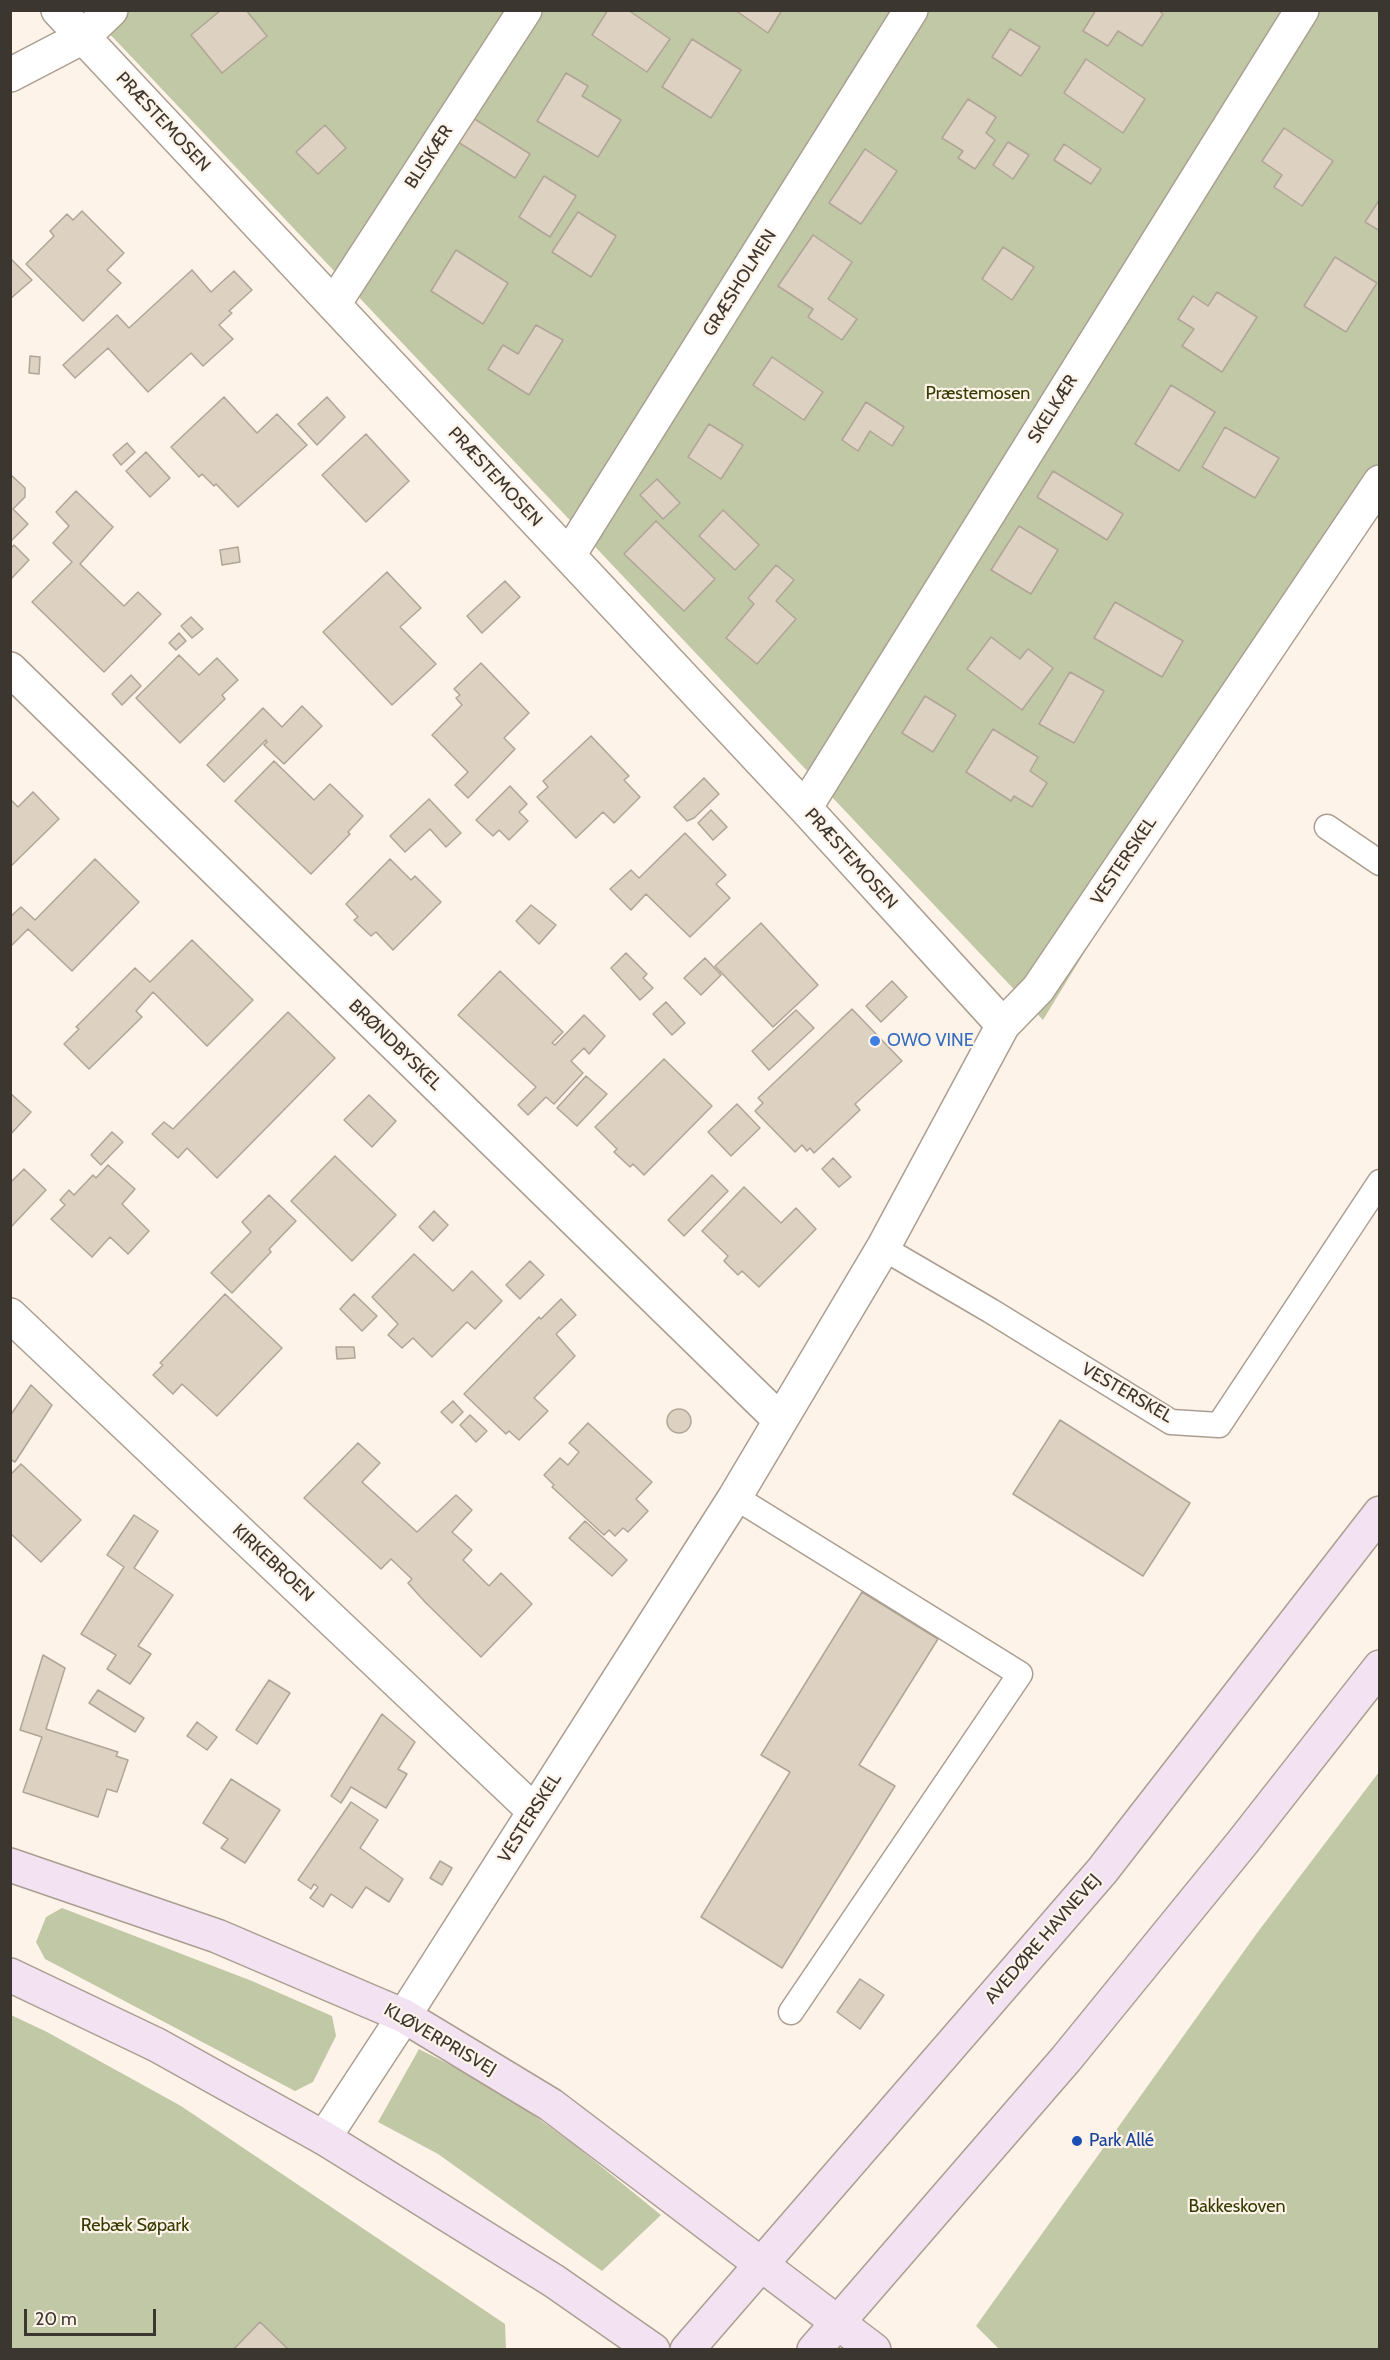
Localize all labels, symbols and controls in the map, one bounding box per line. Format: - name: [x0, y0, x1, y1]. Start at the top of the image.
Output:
- street label: PRÆSTEMOSEN: [111, 68, 215, 176]
- street label: BLISKÆR: [400, 121, 458, 193]
- street label: GRÆSHOLMEN: [699, 226, 781, 340]
- street label: SKELKÆR: [1024, 371, 1082, 447]
- park label: Præstemosen: [926, 383, 1030, 405]
- street label: PRÆSTEMOSEN: [443, 423, 547, 531]
- street label: PRÆSTEMOSEN: [800, 804, 902, 914]
- street label: VESTERSKEL: [1087, 813, 1161, 909]
- street label: BRØNDBYSKEL: [344, 995, 446, 1095]
- place label: OWO VINE: [887, 1030, 974, 1052]
- marker: OWO VINE: [868, 1034, 882, 1048]
- street label: VESTERSKEL: [1078, 1358, 1176, 1428]
- street label: KIRKEBROEN: [228, 1520, 318, 1606]
- street label: VESTERSKEL: [494, 1769, 566, 1867]
- street label: AVEDØRE HAVNEVEJ: [981, 1870, 1105, 2008]
- street label: KLØVERPRISVEJ: [380, 1999, 500, 2081]
- place label: Park Allé: [1089, 2130, 1154, 2152]
- marker: Park Allé: [1070, 2134, 1084, 2148]
- park label: Bakkeskoven: [1188, 2196, 1286, 2218]
- park label: Rebæk Søpark: [81, 2215, 189, 2237]
- scale bar: [27, 2297, 159, 2335]
- text: 20 m: [35, 2308, 77, 2330]

